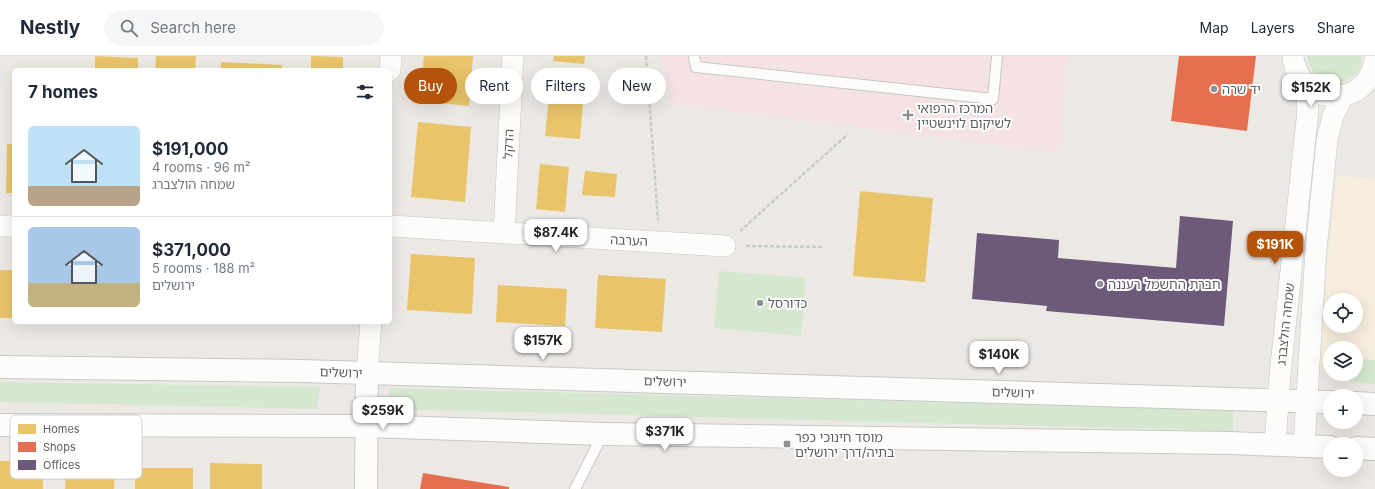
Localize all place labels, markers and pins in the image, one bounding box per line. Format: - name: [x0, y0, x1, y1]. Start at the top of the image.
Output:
- pin: $152K: [1283, 74, 1339, 108]
- place label: יד שרה: [1222, 81, 1261, 97]
- marker: יד שרה: [1209, 84, 1219, 94]
- place label: המרכז הרפואי לשיקום לוינשטיין: [917, 100, 1011, 131]
- marker: המרכז הרפואי לשיקום לוינשטיין: [902, 109, 914, 121]
- pin: $87.4K: [523, 219, 589, 253]
- pin: $191K: [1247, 231, 1303, 265]
- place label: חברת החשמל רעננה: [1108, 276, 1221, 292]
- marker: חברת החשמל רעננה: [1095, 279, 1105, 289]
- place label: כדורסל: [768, 295, 808, 311]
- marker: כדורסל: [755, 298, 765, 308]
- pin: $157K: [515, 327, 571, 361]
- pin: $140K: [971, 341, 1027, 375]
- pin: $259K: [355, 397, 411, 431]
- pin: $371K: [637, 418, 693, 452]
- place label: מוסד חינוכי כפר בתיה/דרך ירושלים: [795, 429, 894, 460]
- marker: מוסד חינוכי כפר בתיה/דרך ירושלים: [782, 439, 792, 449]

